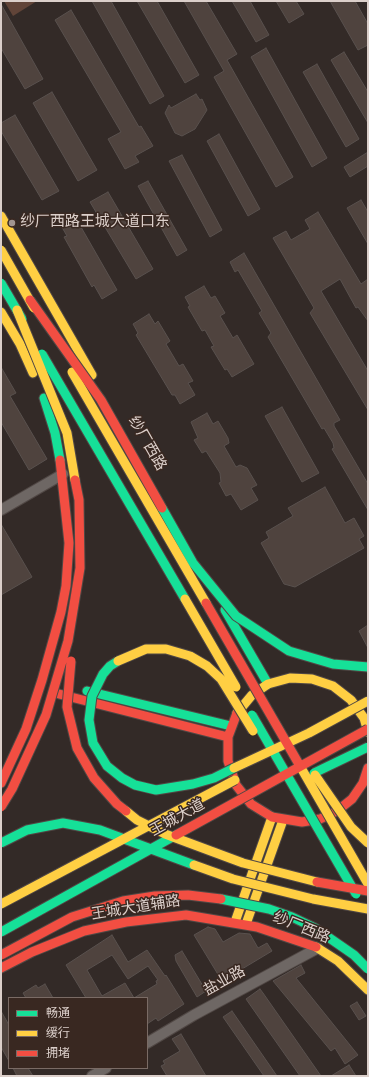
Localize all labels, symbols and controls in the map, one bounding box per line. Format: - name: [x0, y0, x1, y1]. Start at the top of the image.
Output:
- place label: 纱厂西路王城大道口东: [20, 214, 170, 232]
- marker: 纱厂西路王城大道口东: [7, 218, 17, 228]
- street label: 纱厂西路: [123, 414, 169, 474]
- street label: 王城大道: [147, 797, 209, 841]
- street label: 王城大道辅路: [90, 893, 182, 925]
- street label: 纱厂西路: [270, 909, 332, 949]
- street label: 盐业路: [201, 963, 249, 1001]
- legend: [8, 997, 148, 1069]
- text: 畅通: [46, 1004, 70, 1023]
- text: 缓行: [46, 1024, 70, 1043]
- text: 拥堵: [46, 1044, 70, 1063]

